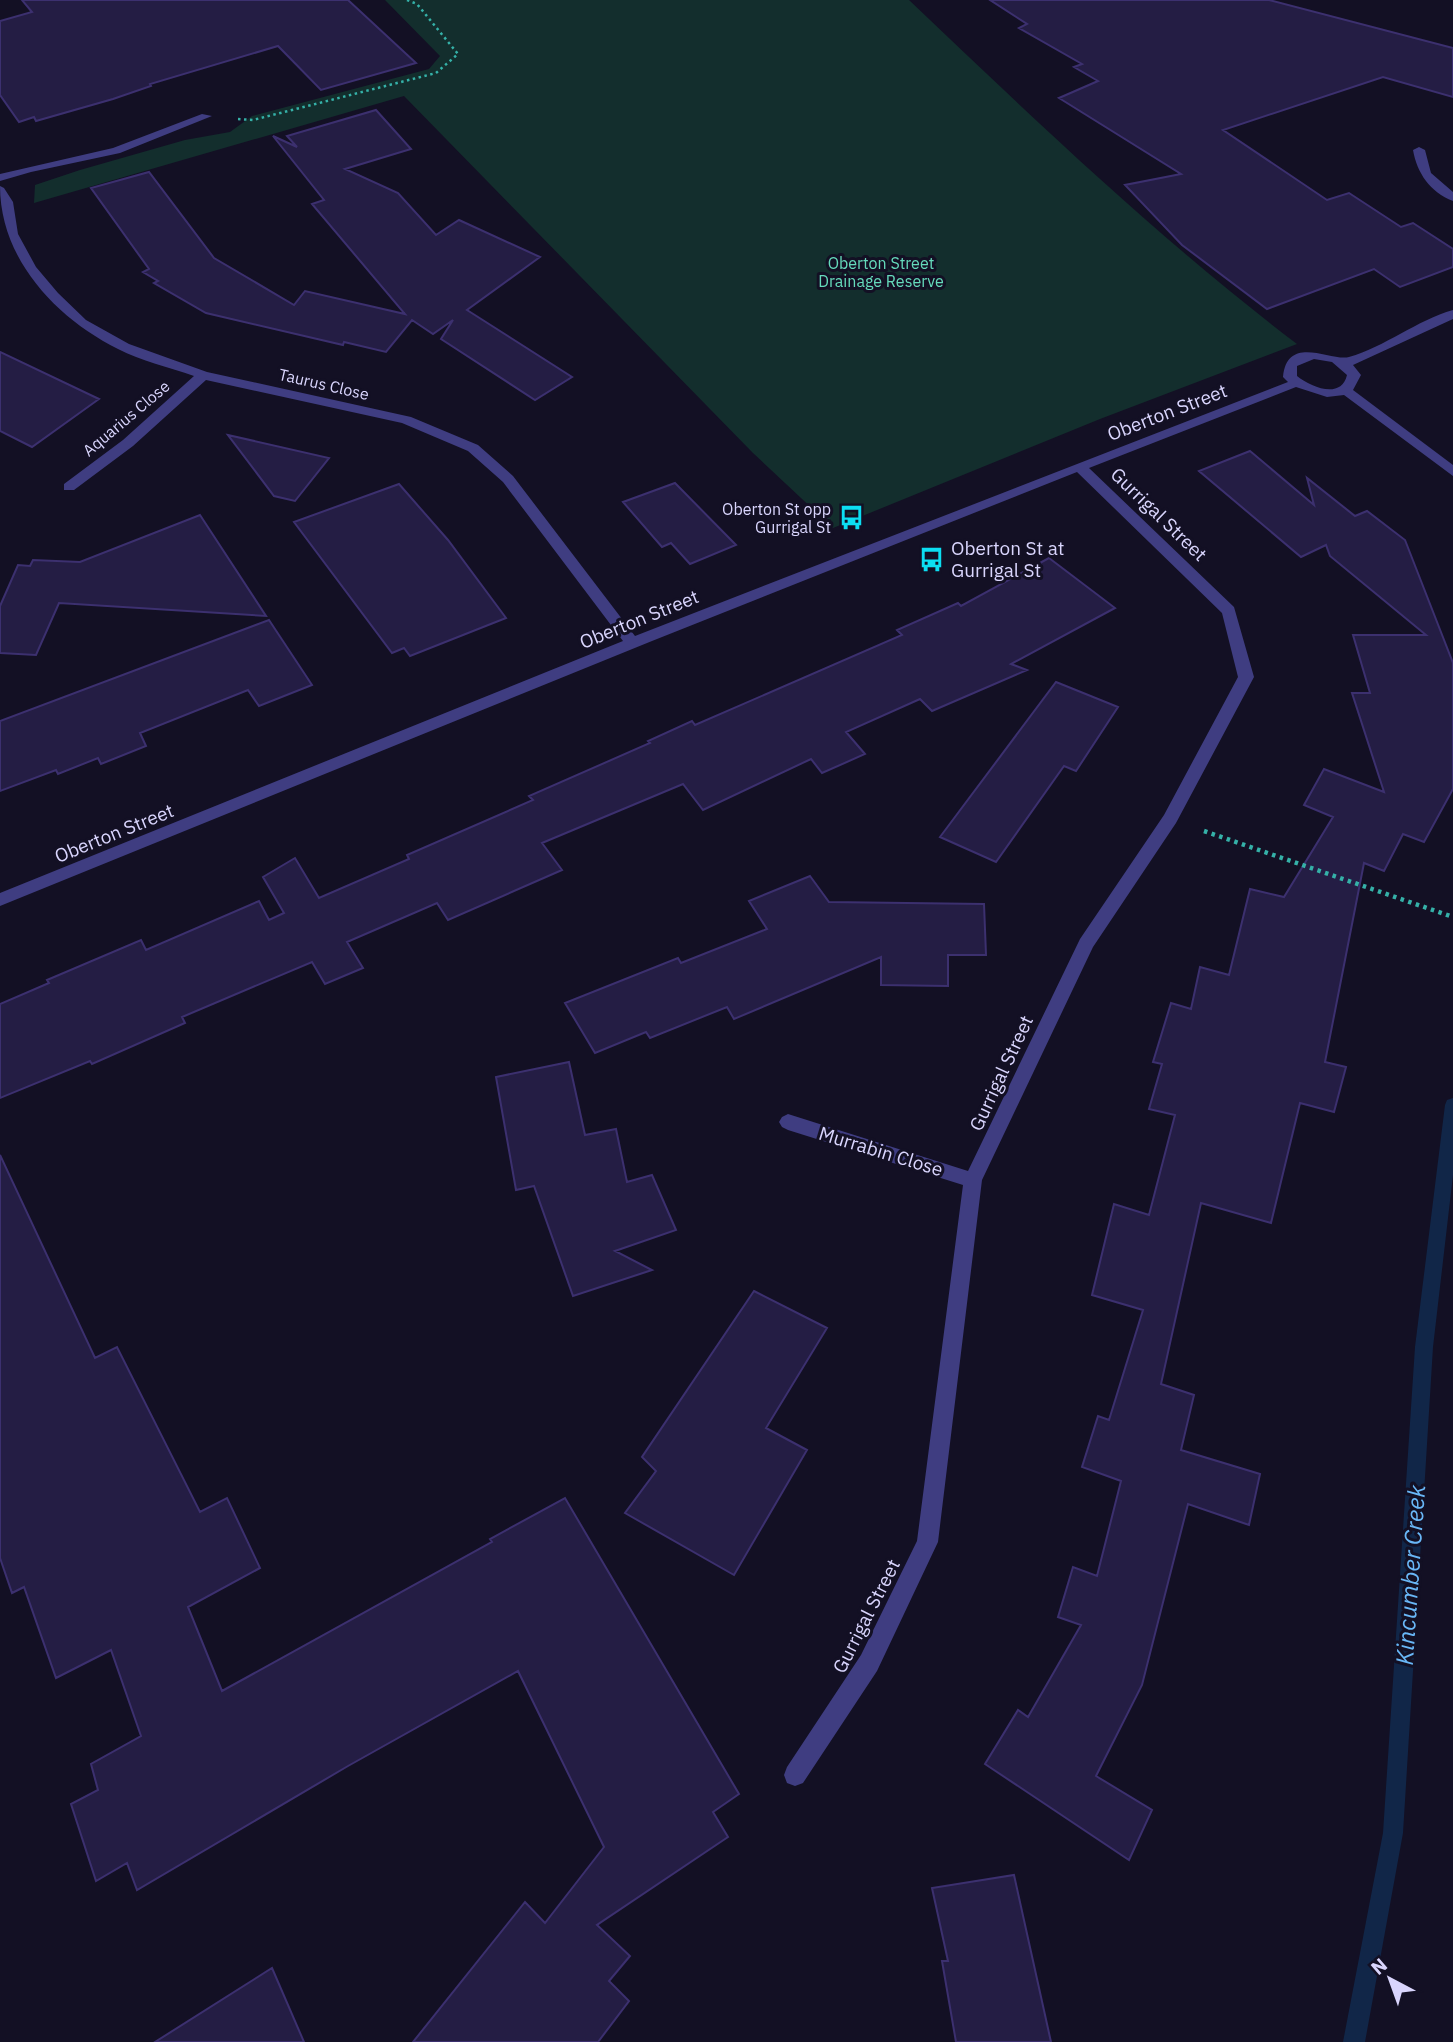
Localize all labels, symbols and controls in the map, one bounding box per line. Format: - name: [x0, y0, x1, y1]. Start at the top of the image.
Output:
- park label: Oberton Street Drainage Reserve: [818, 253, 944, 291]
- street label: Taurus Close: [277, 364, 371, 404]
- street label: Aquarius Close: [78, 376, 174, 460]
- street label: Oberton Street: [1104, 378, 1230, 446]
- street label: Gurrigal Street: [1106, 462, 1212, 566]
- place label: Oberton St opp Gurrigal St: [722, 499, 831, 537]
- bus stop icon: Oberton St opp Gurrigal St: [837, 504, 865, 532]
- place label: Oberton St at Gurrigal St: [951, 536, 1064, 582]
- bus stop icon: Oberton St at Gurrigal St: [917, 545, 945, 573]
- street label: Oberton Street: [576, 584, 702, 654]
- street label: Oberton Street: [51, 798, 177, 868]
- street label: Gurrigal Street: [964, 1011, 1038, 1135]
- street label: Murrabin Close: [816, 1121, 946, 1181]
- water label: Kincumber Creek: [1388, 1483, 1432, 1666]
- street label: Gurrigal Street: [827, 1555, 905, 1677]
- north arrow: [1355, 1944, 1425, 2014]
- text: N: [1366, 1953, 1392, 1980]

